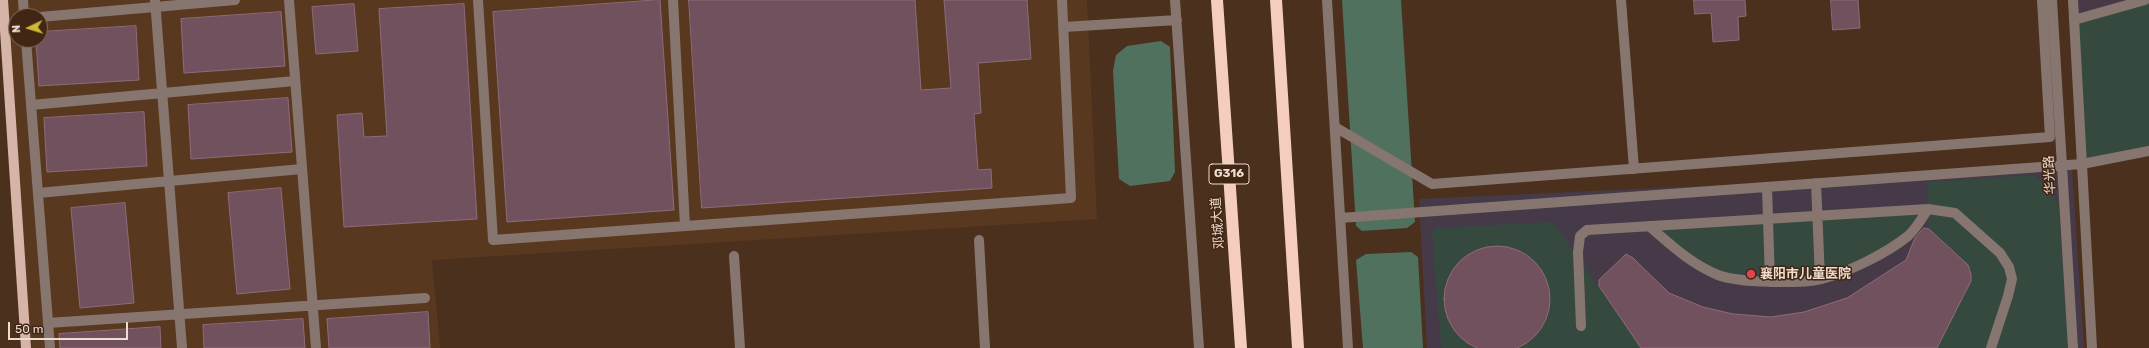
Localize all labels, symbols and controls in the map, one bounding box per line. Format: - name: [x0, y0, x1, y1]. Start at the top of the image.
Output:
- north arrow: [8, 8, 48, 48]
- text: N: [10, 24, 23, 33]
- street label: 华光路: [2041, 155, 2059, 195]
- road number: G316: [1209, 164, 1249, 184]
- street label: 邓城大道: [1208, 197, 1228, 249]
- place label: 襄阳市儿童医院: [1760, 266, 1851, 282]
- marker: 襄阳市儿童医院: [1745, 268, 1757, 280]
- scale bar: [10, 314, 130, 340]
- text: 50 m: [15, 322, 43, 336]

